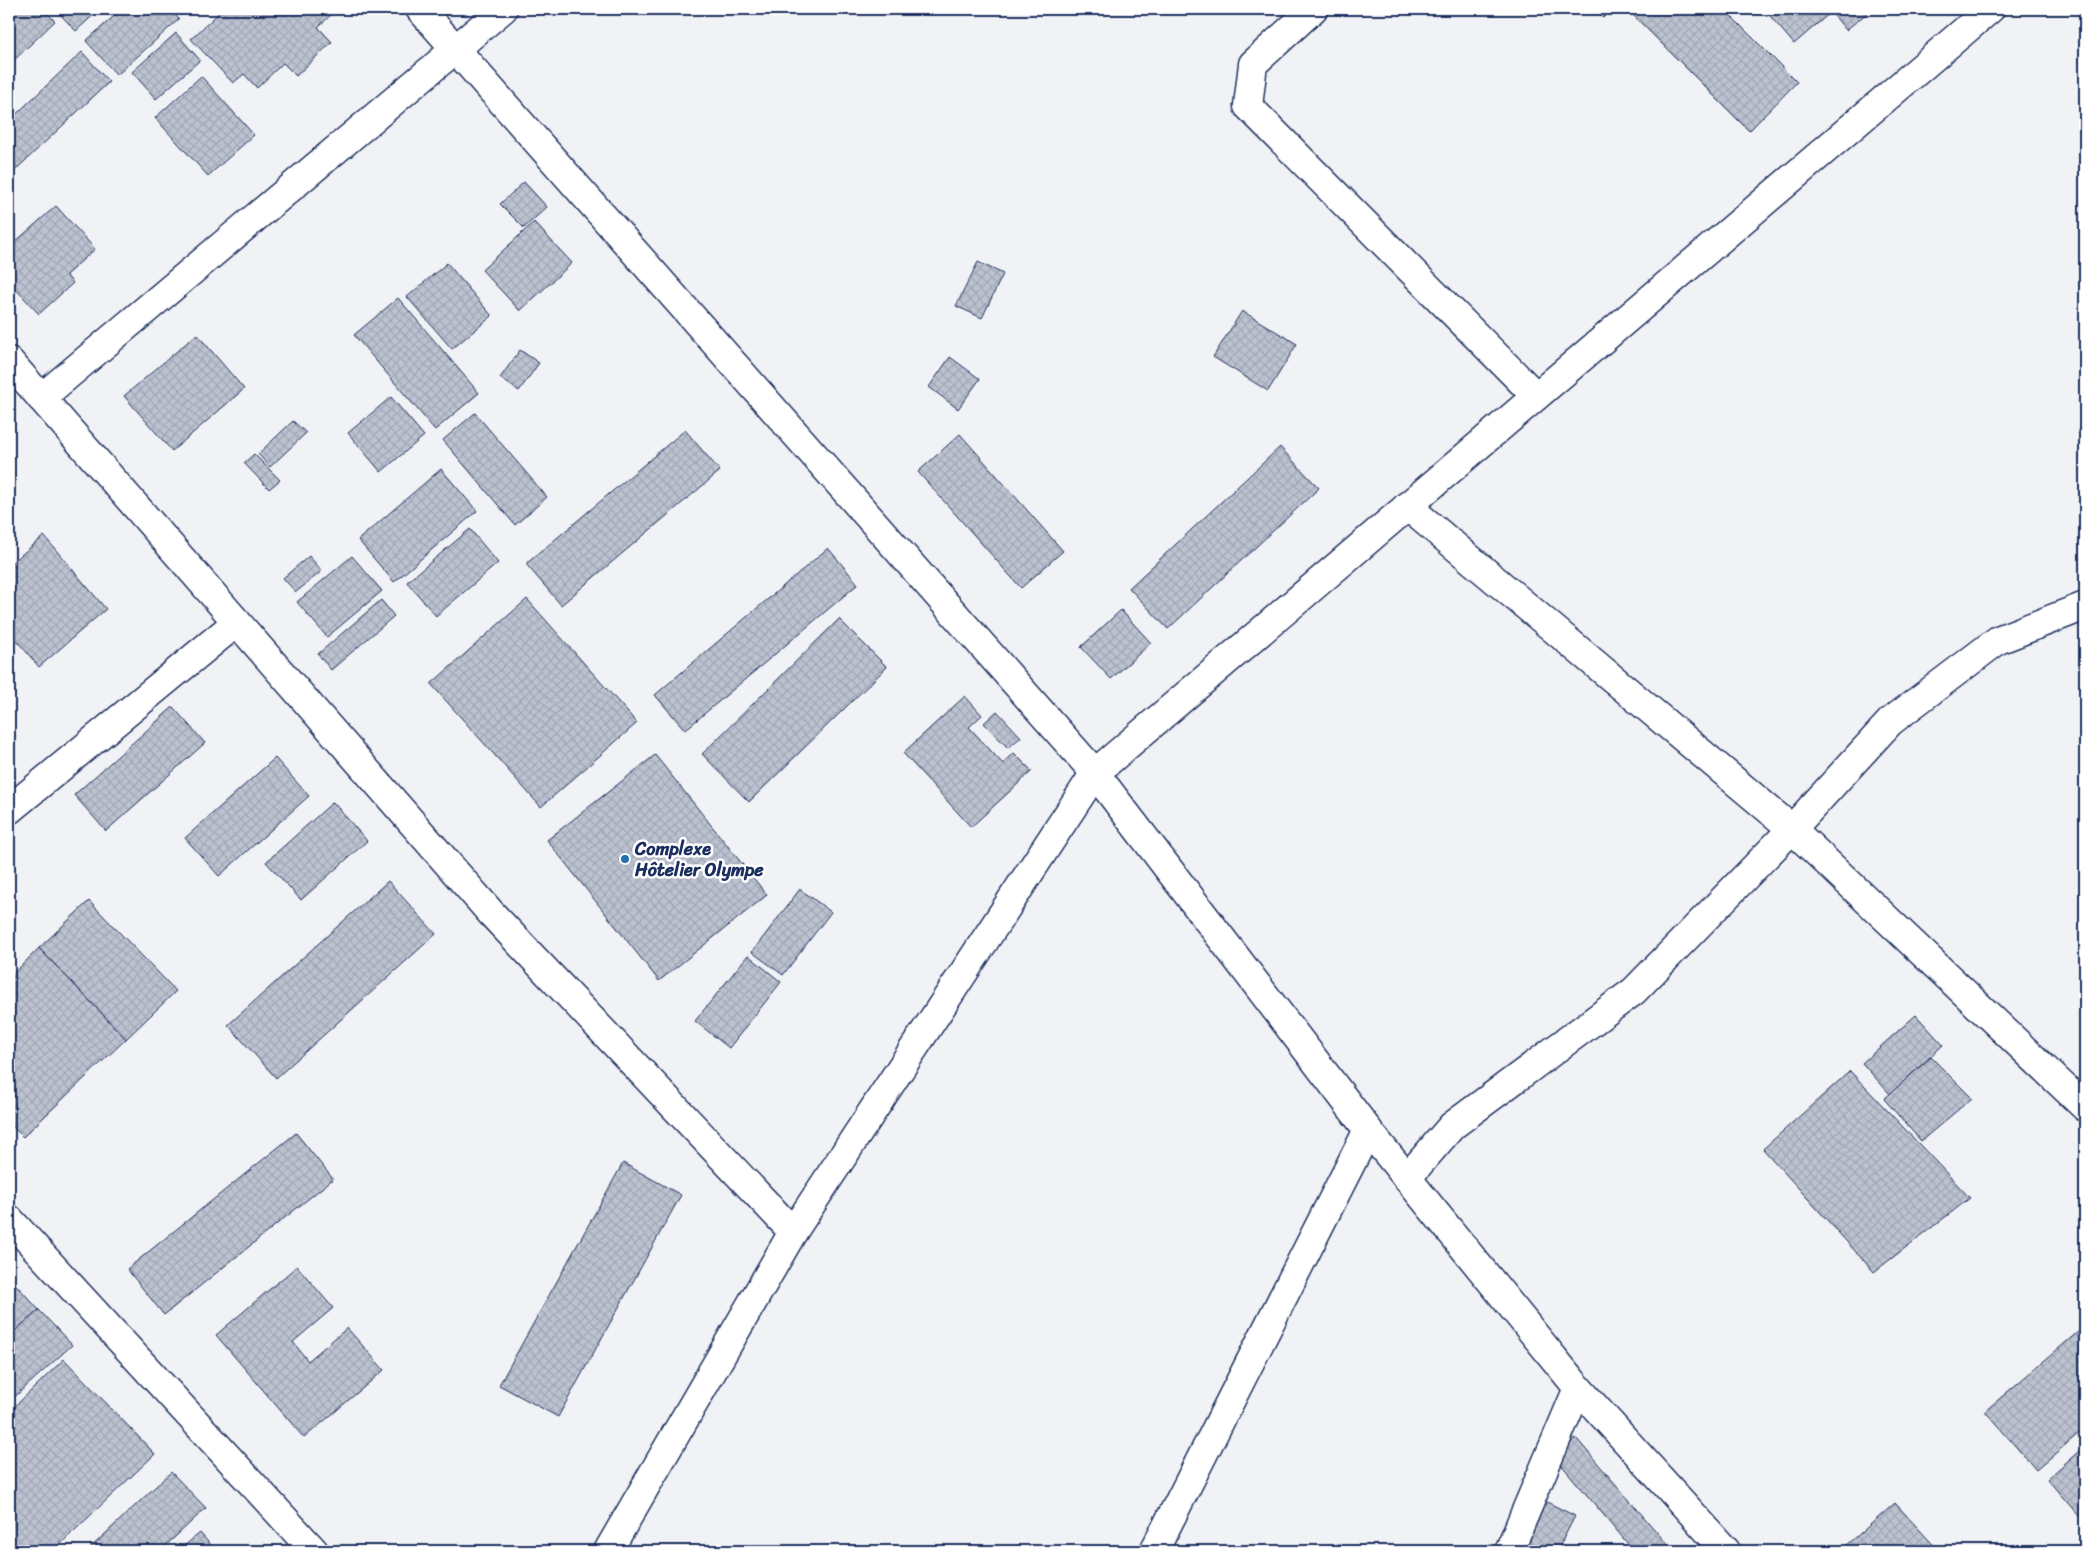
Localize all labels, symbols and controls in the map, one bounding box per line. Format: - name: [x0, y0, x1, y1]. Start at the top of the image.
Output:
- place label: Complexe Hôtelier Olympe: [634, 833, 764, 886]
- marker: Complexe Hôtelier Olympe: [619, 853, 631, 865]

